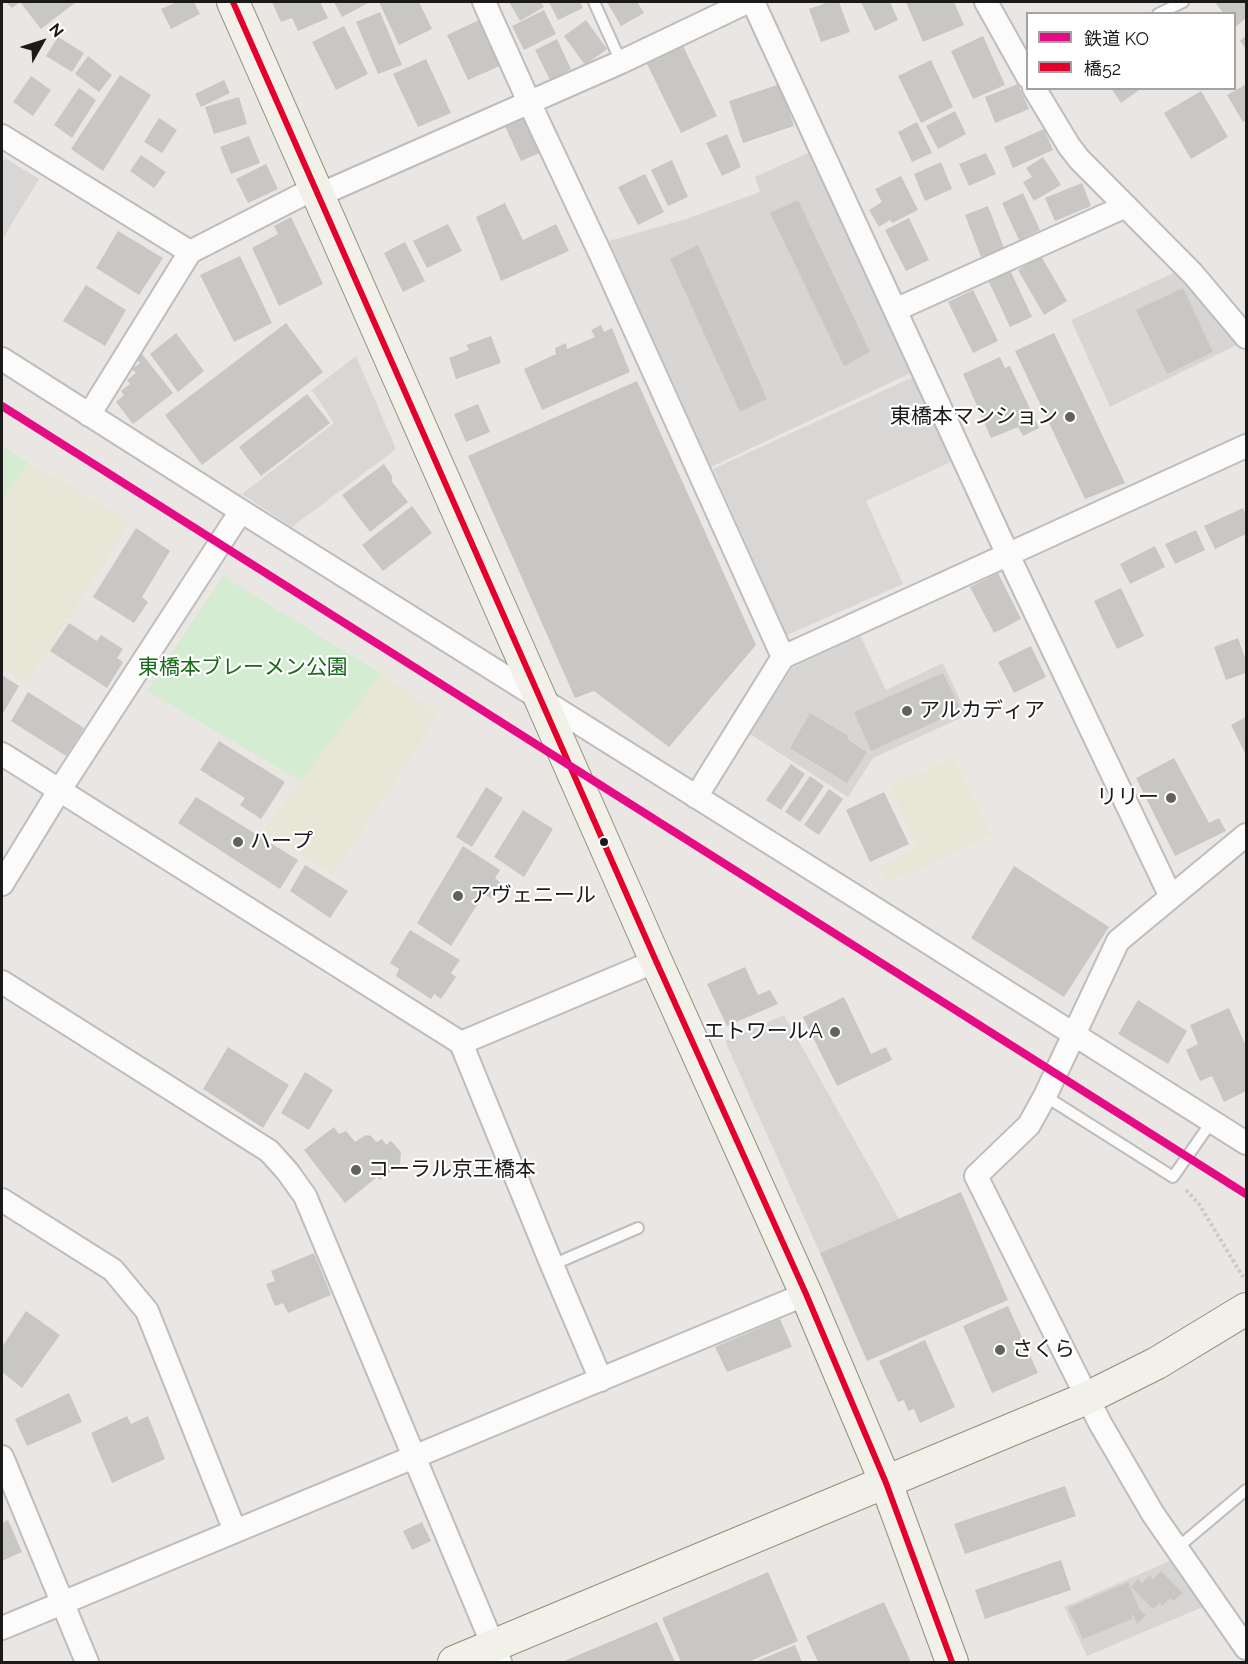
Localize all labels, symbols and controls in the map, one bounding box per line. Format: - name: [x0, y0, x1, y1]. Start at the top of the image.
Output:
- north arrow: [12, 12, 72, 72]
- legend: [1026, 12, 1236, 90]
- text: N: [45, 20, 68, 41]
- text: 鉄道 KO: [1084, 28, 1149, 49]
- text: 橋52: [1084, 58, 1121, 79]
- place label: 東橋本マンション: [890, 404, 1058, 430]
- marker: 東橋本マンション: [1063, 410, 1077, 424]
- park label: 東橋本ブレーメン公園: [138, 655, 348, 681]
- place label: アルカディア: [919, 698, 1045, 724]
- marker: アルカディア: [900, 704, 914, 718]
- place label: リリー: [1096, 785, 1159, 811]
- marker: リリー: [1164, 791, 1178, 805]
- place label: ハープ: [250, 829, 313, 855]
- marker: ハープ: [231, 835, 245, 849]
- unlabelled marker: [598, 836, 610, 848]
- place label: アヴェニール: [470, 883, 596, 909]
- marker: アヴェニール: [451, 889, 465, 903]
- place label: エトワールA: [704, 1019, 823, 1045]
- marker: エトワールA: [828, 1025, 842, 1039]
- place label: コーラル京王橋本: [368, 1157, 536, 1183]
- marker: コーラル京王橋本: [349, 1163, 363, 1177]
- place label: さくら: [1012, 1337, 1075, 1363]
- marker: さくら: [993, 1343, 1007, 1357]

